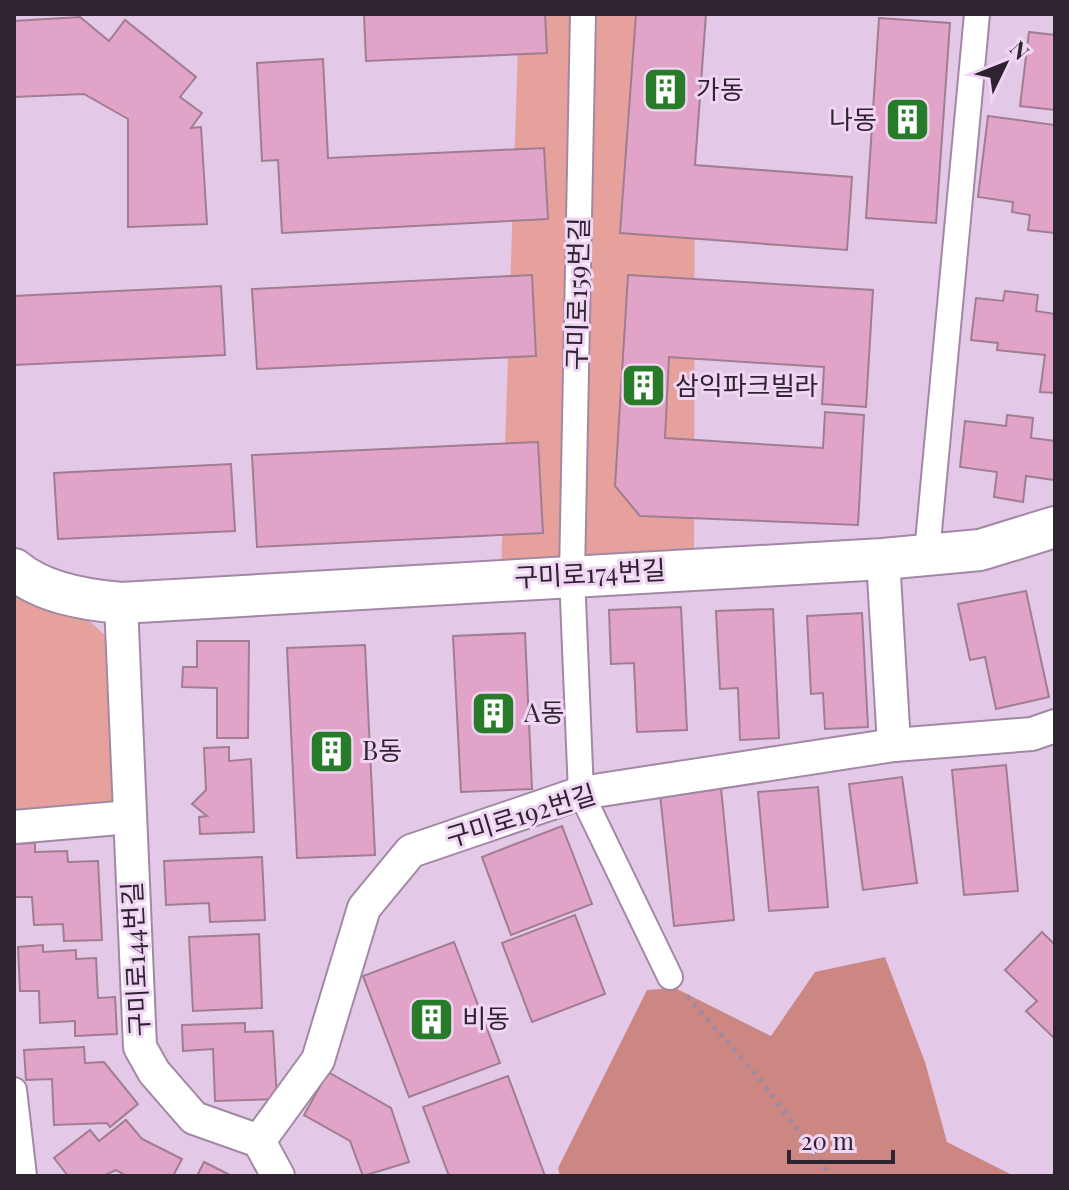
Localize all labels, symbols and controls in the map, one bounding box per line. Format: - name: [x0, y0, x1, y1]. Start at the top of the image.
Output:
- north arrow: [965, 24, 1045, 104]
- text: N: [1004, 34, 1037, 66]
- building icon: 가동: [641, 66, 689, 114]
- place label: 가동: [696, 71, 744, 106]
- building icon: 나동: [884, 96, 932, 144]
- place label: 나동: [829, 101, 877, 136]
- street label: 구미로159번길: [558, 217, 595, 371]
- building icon: 삼익파크빌라: [620, 362, 668, 410]
- place label: 삼익파크빌라: [675, 367, 819, 402]
- street label: 구미로174번길: [513, 551, 667, 594]
- building icon: A동: [469, 689, 517, 737]
- place label: A동: [523, 694, 564, 729]
- building icon: B동: [307, 727, 355, 775]
- place label: B동: [362, 732, 402, 767]
- street label: 구미로192번길: [441, 775, 600, 854]
- street label: 구미로144번길: [113, 881, 156, 1037]
- building icon: 비동: [407, 995, 455, 1043]
- place label: 비동: [462, 1000, 510, 1035]
- scale bar: [789, 1114, 893, 1164]
- text: 20 m: [801, 1124, 854, 1156]

